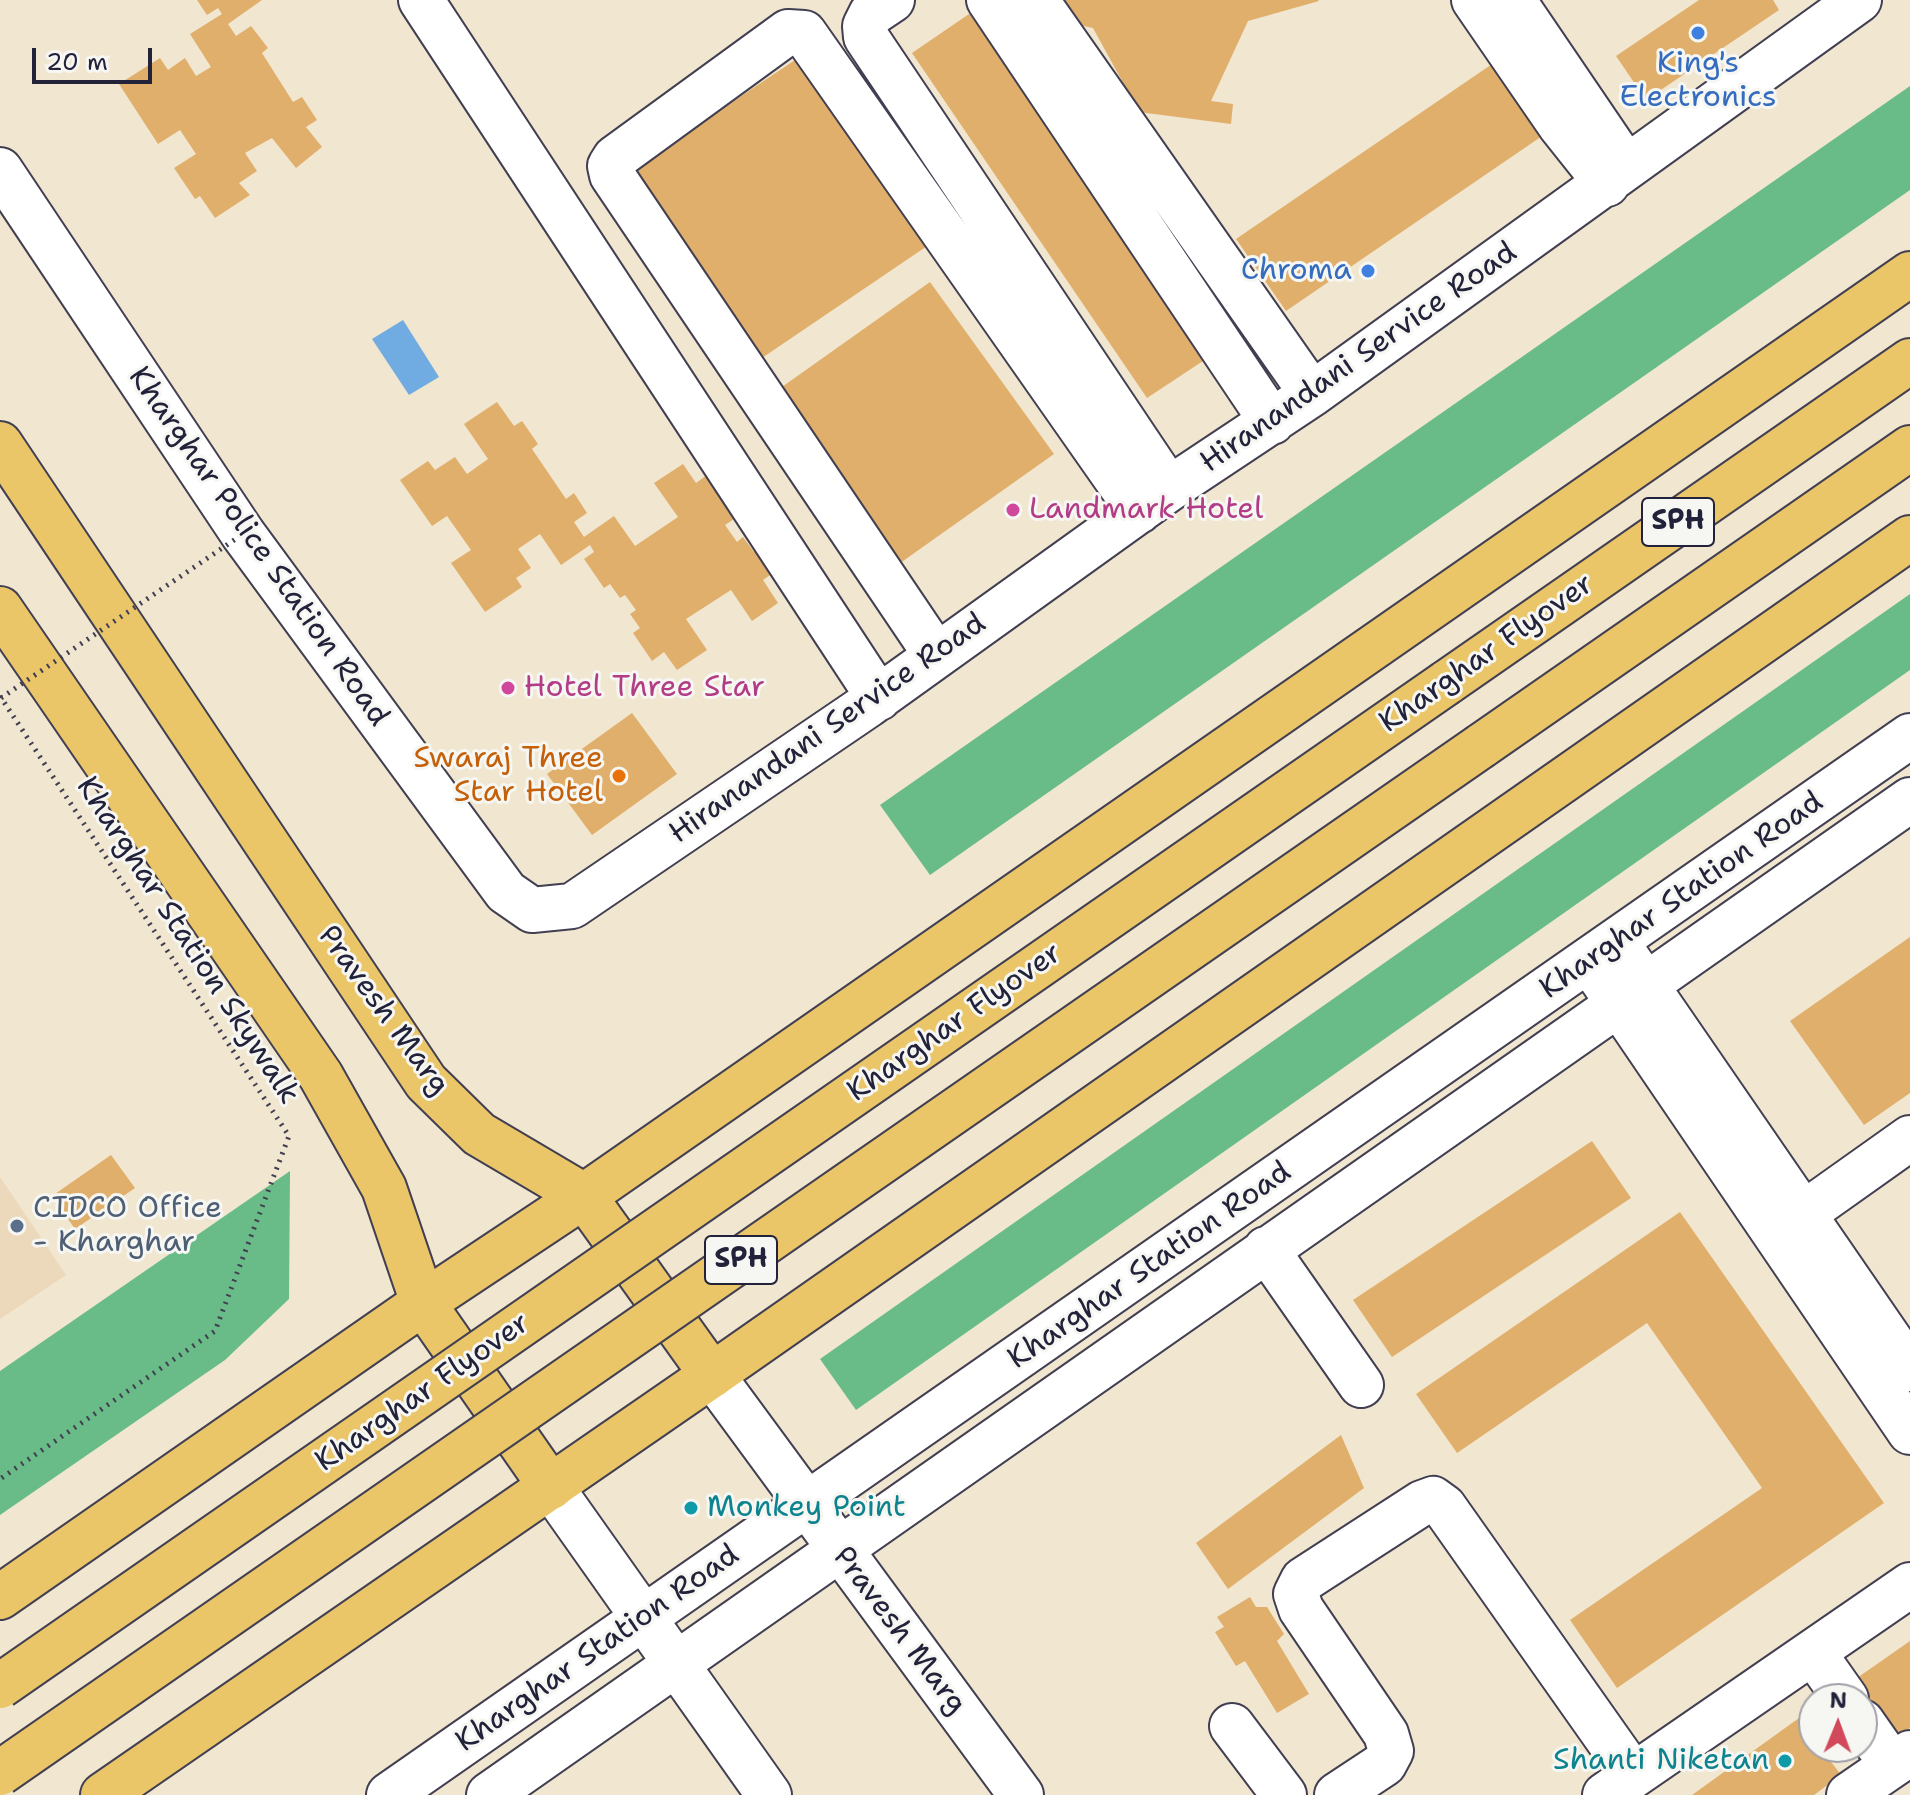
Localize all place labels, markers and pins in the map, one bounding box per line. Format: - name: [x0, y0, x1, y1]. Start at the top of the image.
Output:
- marker: King's Electronics: [1689, 24, 1707, 42]
- place label: King's Electronics: [1619, 46, 1777, 116]
- place label: Chroma: [1241, 253, 1352, 289]
- marker: Chroma: [1359, 262, 1377, 280]
- place label: Landmark Hotel: [1029, 492, 1263, 528]
- marker: Landmark Hotel: [1004, 501, 1022, 519]
- place label: Hotel Three Star: [524, 670, 765, 706]
- marker: Hotel Three Star: [499, 679, 517, 697]
- place label: Swaraj Three Star Hotel: [413, 741, 603, 812]
- marker: Swaraj Three Star Hotel: [610, 767, 628, 785]
- place label: CIDCO Office - Kharghar: [33, 1191, 222, 1262]
- marker: CIDCO Office - Kharghar: [8, 1217, 26, 1235]
- place label: Monkey Point: [707, 1490, 906, 1526]
- marker: Monkey Point: [682, 1499, 700, 1517]
- place label: Shanti Niketan: [1553, 1743, 1769, 1779]
- marker: Shanti Niketan: [1776, 1752, 1794, 1770]

